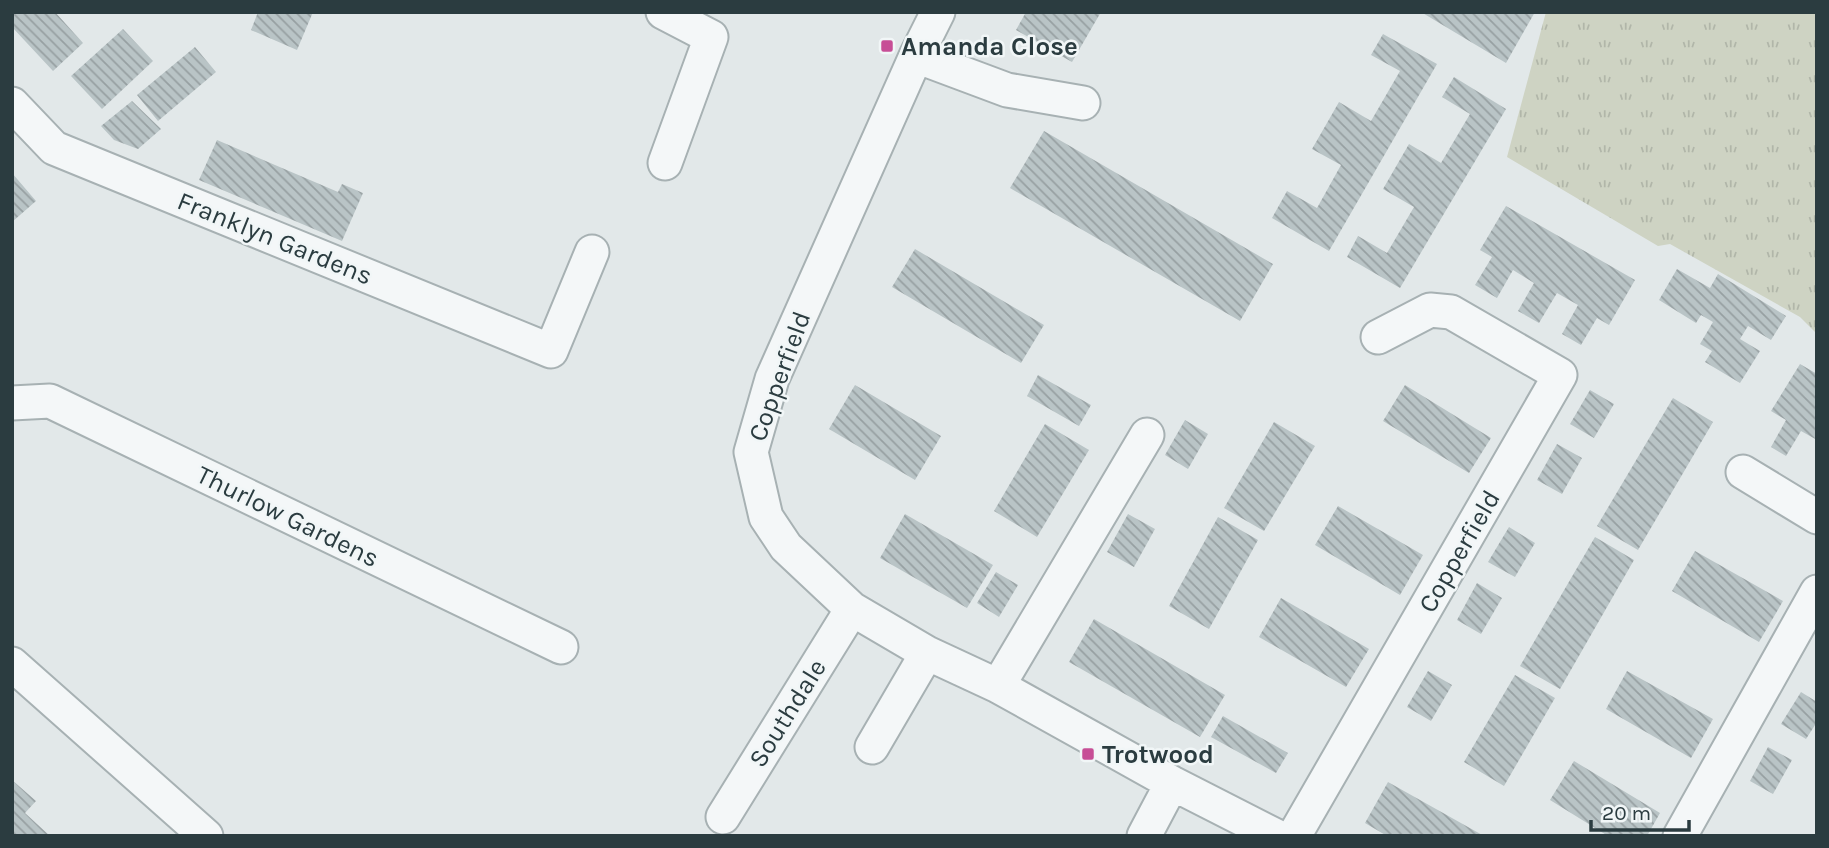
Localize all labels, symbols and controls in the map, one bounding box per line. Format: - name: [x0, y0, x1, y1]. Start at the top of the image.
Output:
- place label: Amanda Close: [901, 31, 1078, 62]
- marker: Amanda Close: [879, 38, 895, 54]
- street label: Franklyn Gardens: [173, 185, 377, 292]
- street label: Copperfield: [742, 307, 817, 445]
- street label: Thurlow Gardens: [192, 459, 384, 574]
- street label: Copperfield: [1412, 485, 1507, 618]
- street label: Southdale: [742, 654, 833, 773]
- place label: Trotwood: [1102, 739, 1214, 770]
- marker: Trotwood: [1080, 746, 1096, 762]
- scale bar: [1591, 788, 1689, 832]
- text: 20 m: [1602, 801, 1651, 825]

